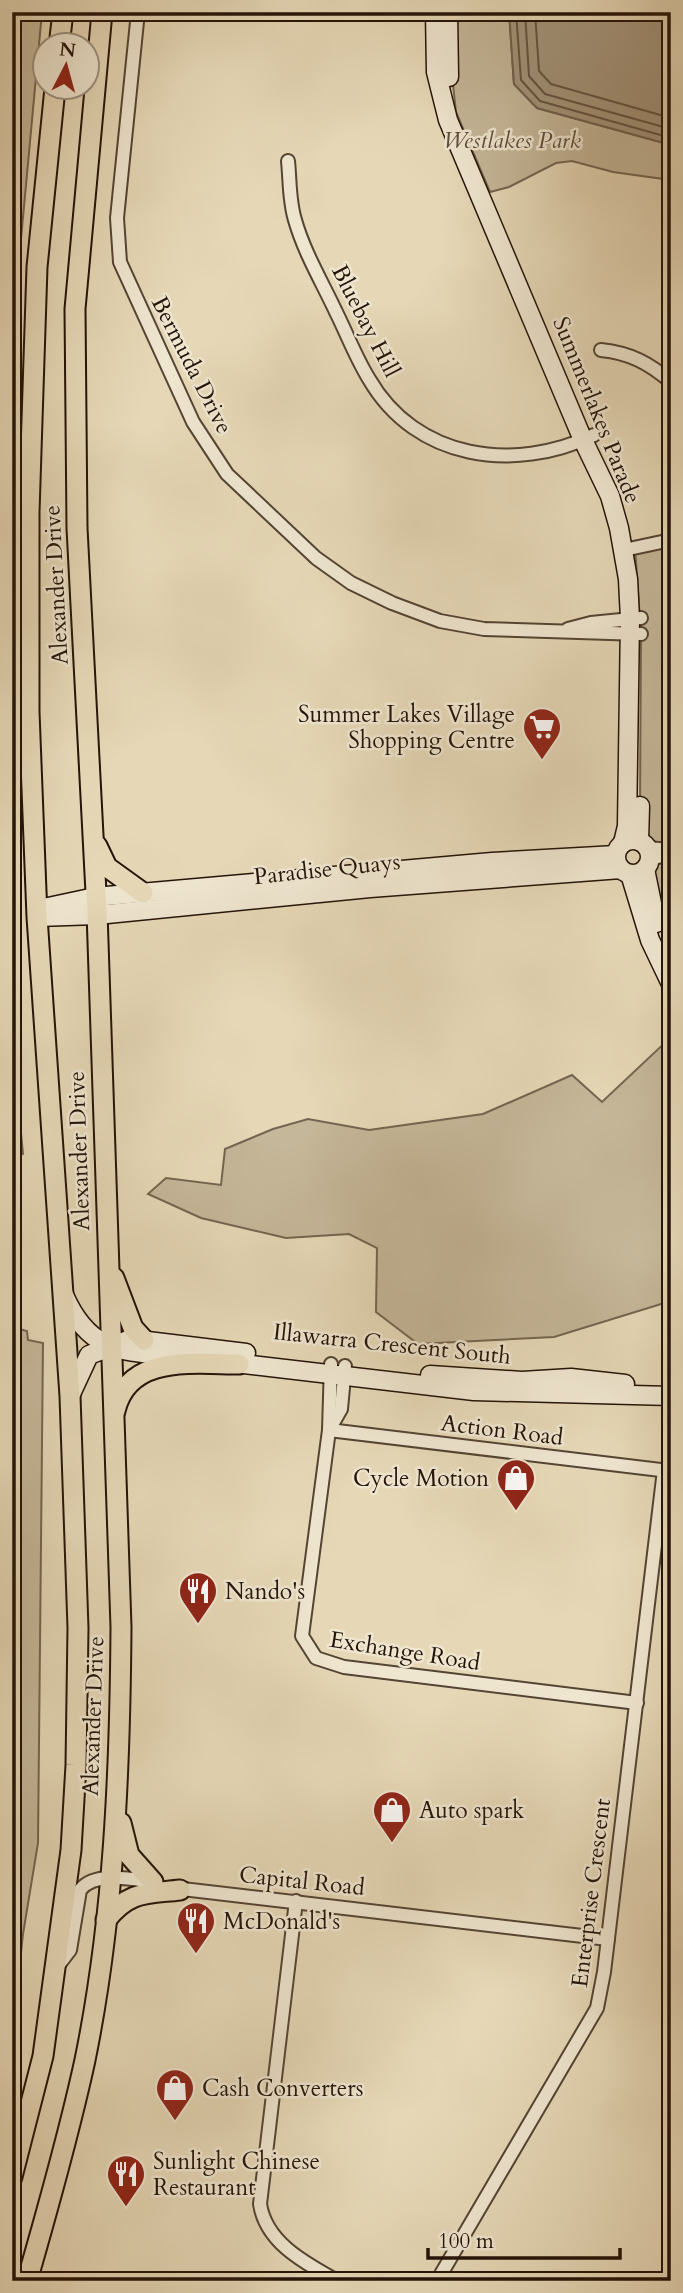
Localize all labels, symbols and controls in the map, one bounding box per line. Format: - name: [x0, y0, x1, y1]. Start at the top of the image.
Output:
- north arrow: [32, 32, 102, 102]
- text: N: [58, 36, 78, 64]
- park label: Westlakes Park: [443, 125, 581, 156]
- street label: Bluebay Hill: [324, 259, 408, 383]
- street label: Bermuda Drive: [144, 291, 240, 439]
- street label: Summerlakes Parade: [545, 312, 649, 508]
- street label: Alexander Drive: [36, 504, 76, 666]
- place label: Summer Lakes Village Shopping Centre: [298, 699, 515, 756]
- supermarket icon: Summer Lakes Village Shopping Centre: [521, 706, 563, 761]
- street label: Paradise Quays: [252, 846, 402, 892]
- street label: Alexander Drive: [61, 1071, 97, 1231]
- street label: Illawarra Crescent South: [272, 1316, 513, 1372]
- street label: Action Road: [439, 1407, 566, 1453]
- shop icon: Cycle Motion: [495, 1457, 537, 1512]
- place label: Cycle Motion: [353, 1463, 489, 1494]
- restaurant icon: Nando's: [177, 1570, 219, 1625]
- place label: Nando's: [225, 1576, 305, 1607]
- street label: Exchange Road: [328, 1624, 483, 1678]
- street label: Alexander Drive: [75, 1636, 111, 1796]
- shop icon: Auto spark: [371, 1789, 413, 1844]
- place label: Auto spark: [419, 1795, 525, 1826]
- street label: Enterprise Crescent: [564, 1797, 618, 1989]
- street label: Capital Road: [238, 1859, 367, 1903]
- restaurant icon: McDonald's: [175, 1900, 217, 1955]
- place label: McDonald's: [223, 1906, 340, 1937]
- shop icon: Cash Converters: [154, 2067, 196, 2122]
- place label: Cash Converters: [202, 2073, 363, 2104]
- place label: Sunlight Chinese Restaurant: [153, 2146, 320, 2203]
- restaurant icon: Sunlight Chinese Restaurant: [105, 2153, 147, 2208]
- scale bar: [428, 2216, 620, 2260]
- text: 100 m: [438, 2227, 494, 2256]

